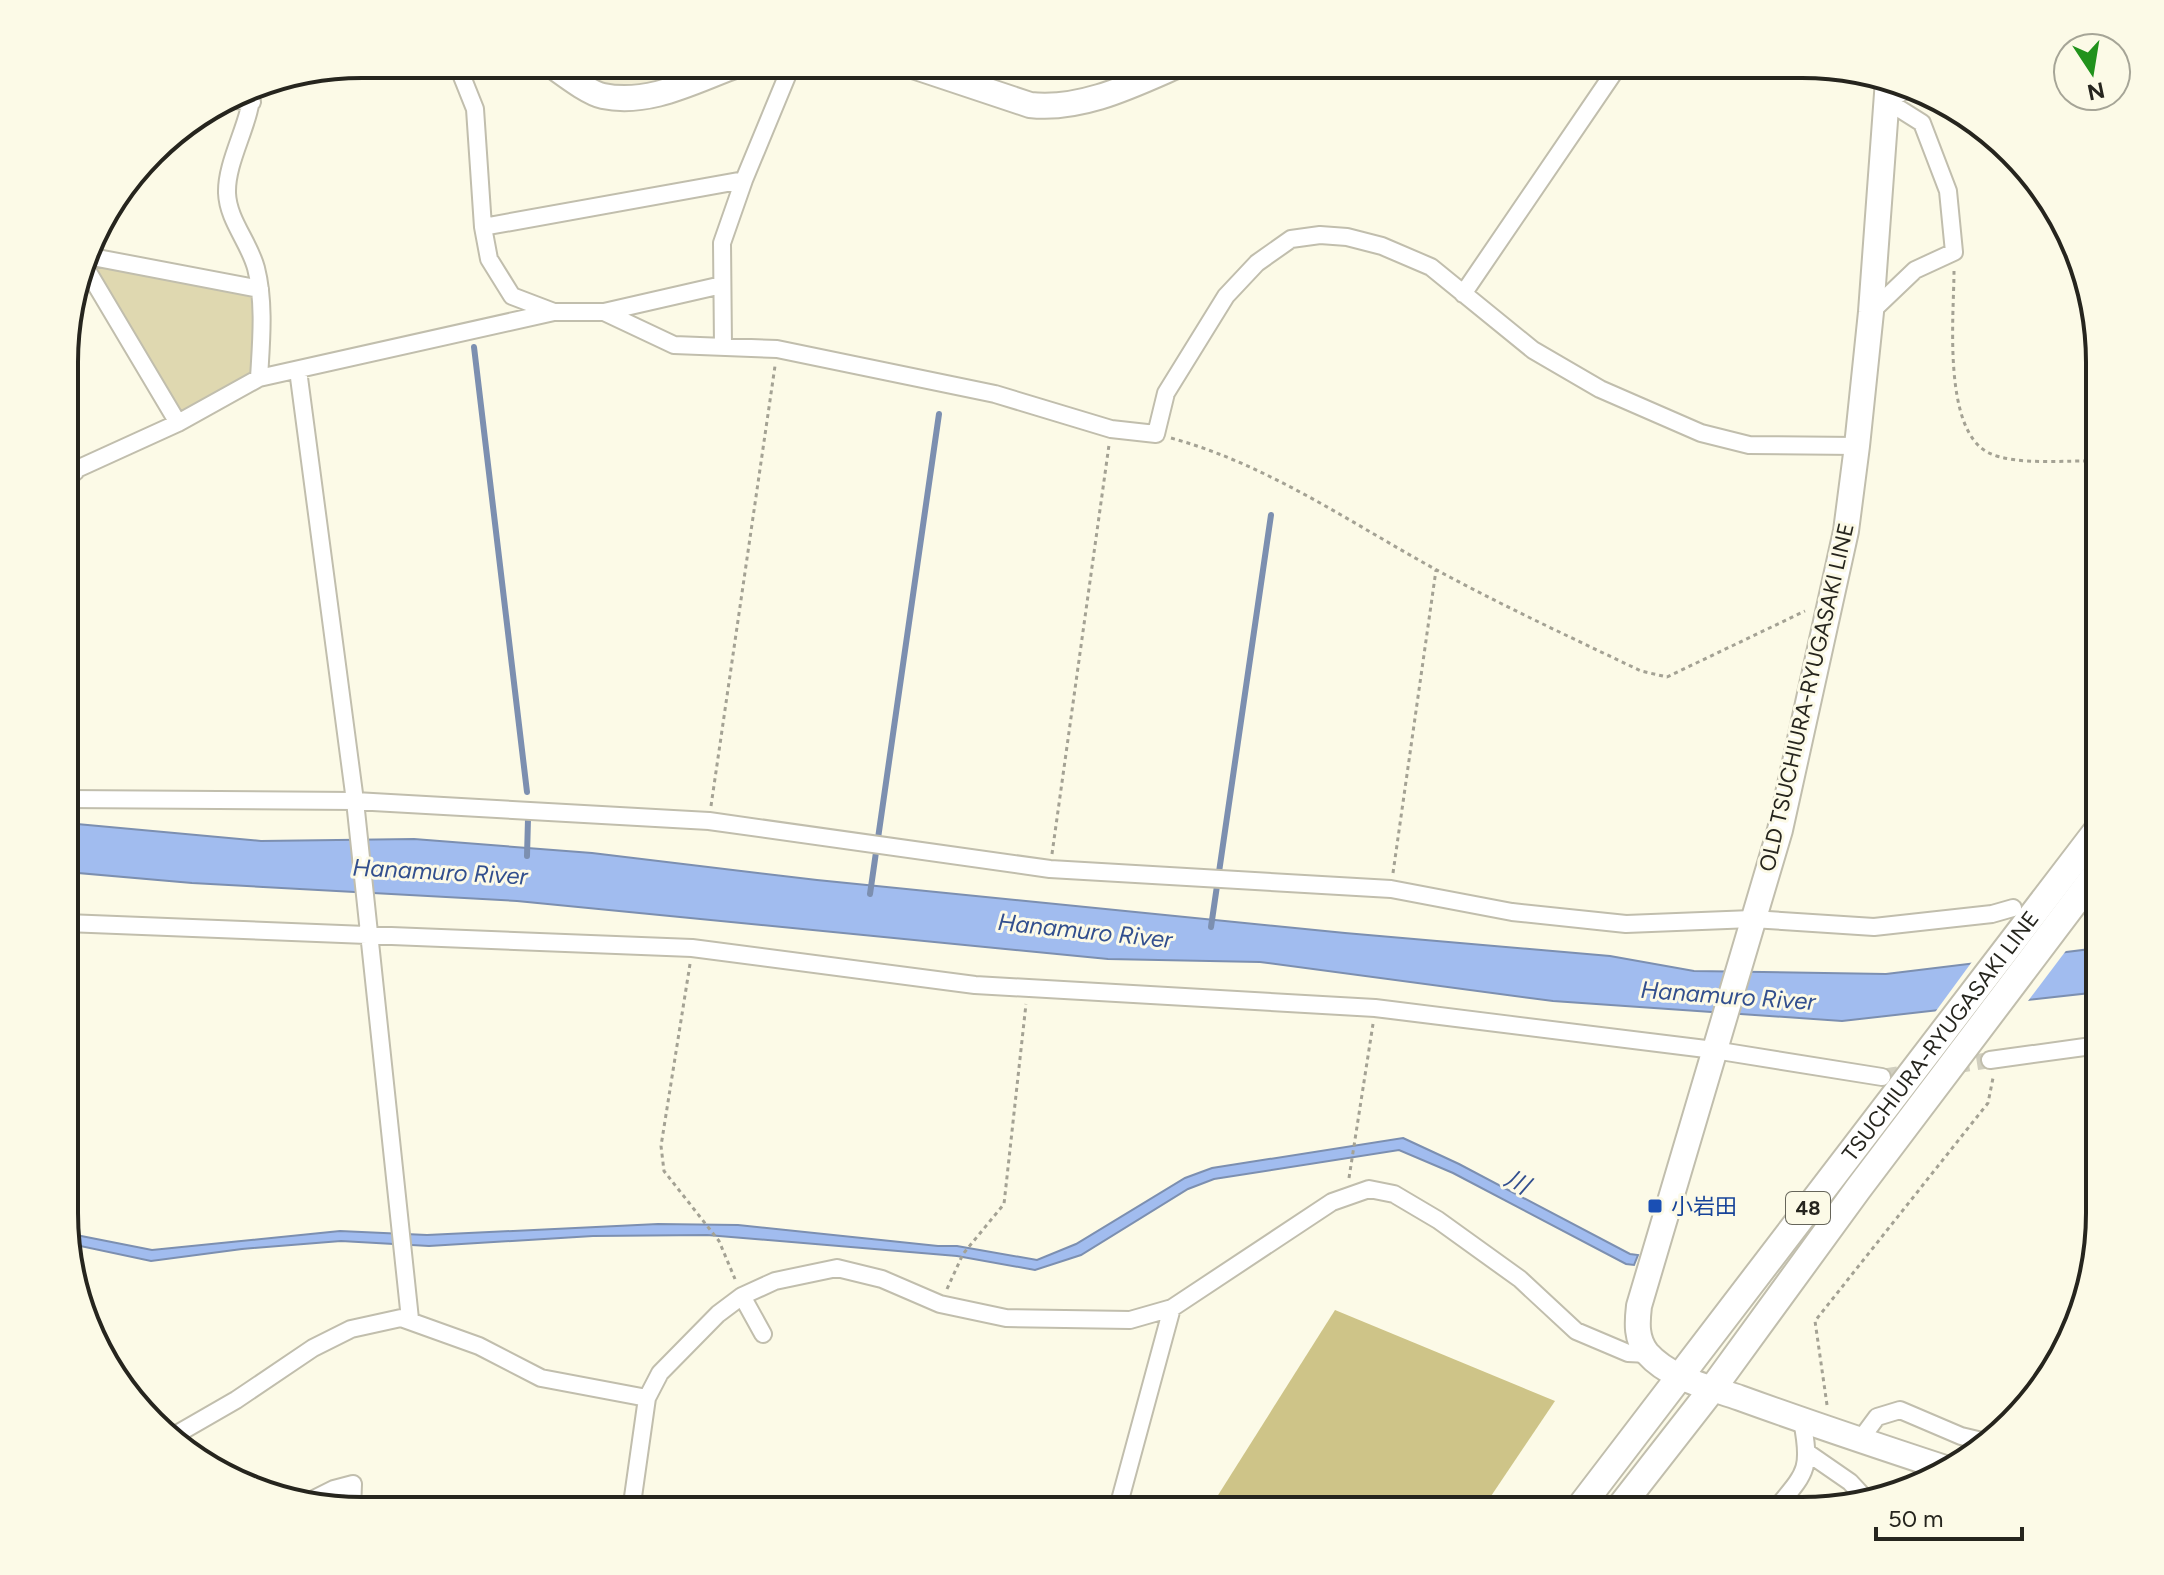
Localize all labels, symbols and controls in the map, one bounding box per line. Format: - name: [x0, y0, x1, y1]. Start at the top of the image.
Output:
- north arrow: [2052, 32, 2132, 112]
- text: N: [2085, 76, 2107, 106]
- street label: OLD TSUCHIURA-RYUGASAKI LINE: [1753, 520, 1860, 874]
- water label: Hanamuro River: [352, 852, 529, 891]
- street label: TSUCHIURA-RYUGASAKI LINE: [1836, 906, 2045, 1167]
- water label: Hanamuro River: [996, 907, 1175, 954]
- water label: Hanamuro River: [1639, 975, 1817, 1016]
- water label: 川: [1500, 1163, 1537, 1201]
- road number: 48: [1786, 1192, 1830, 1224]
- place label: 小岩田: [1671, 1193, 1737, 1220]
- marker: 小岩田: [1646, 1197, 1664, 1215]
- scale bar: [1876, 1491, 2022, 1541]
- text: 50 m: [1888, 1504, 1944, 1533]

